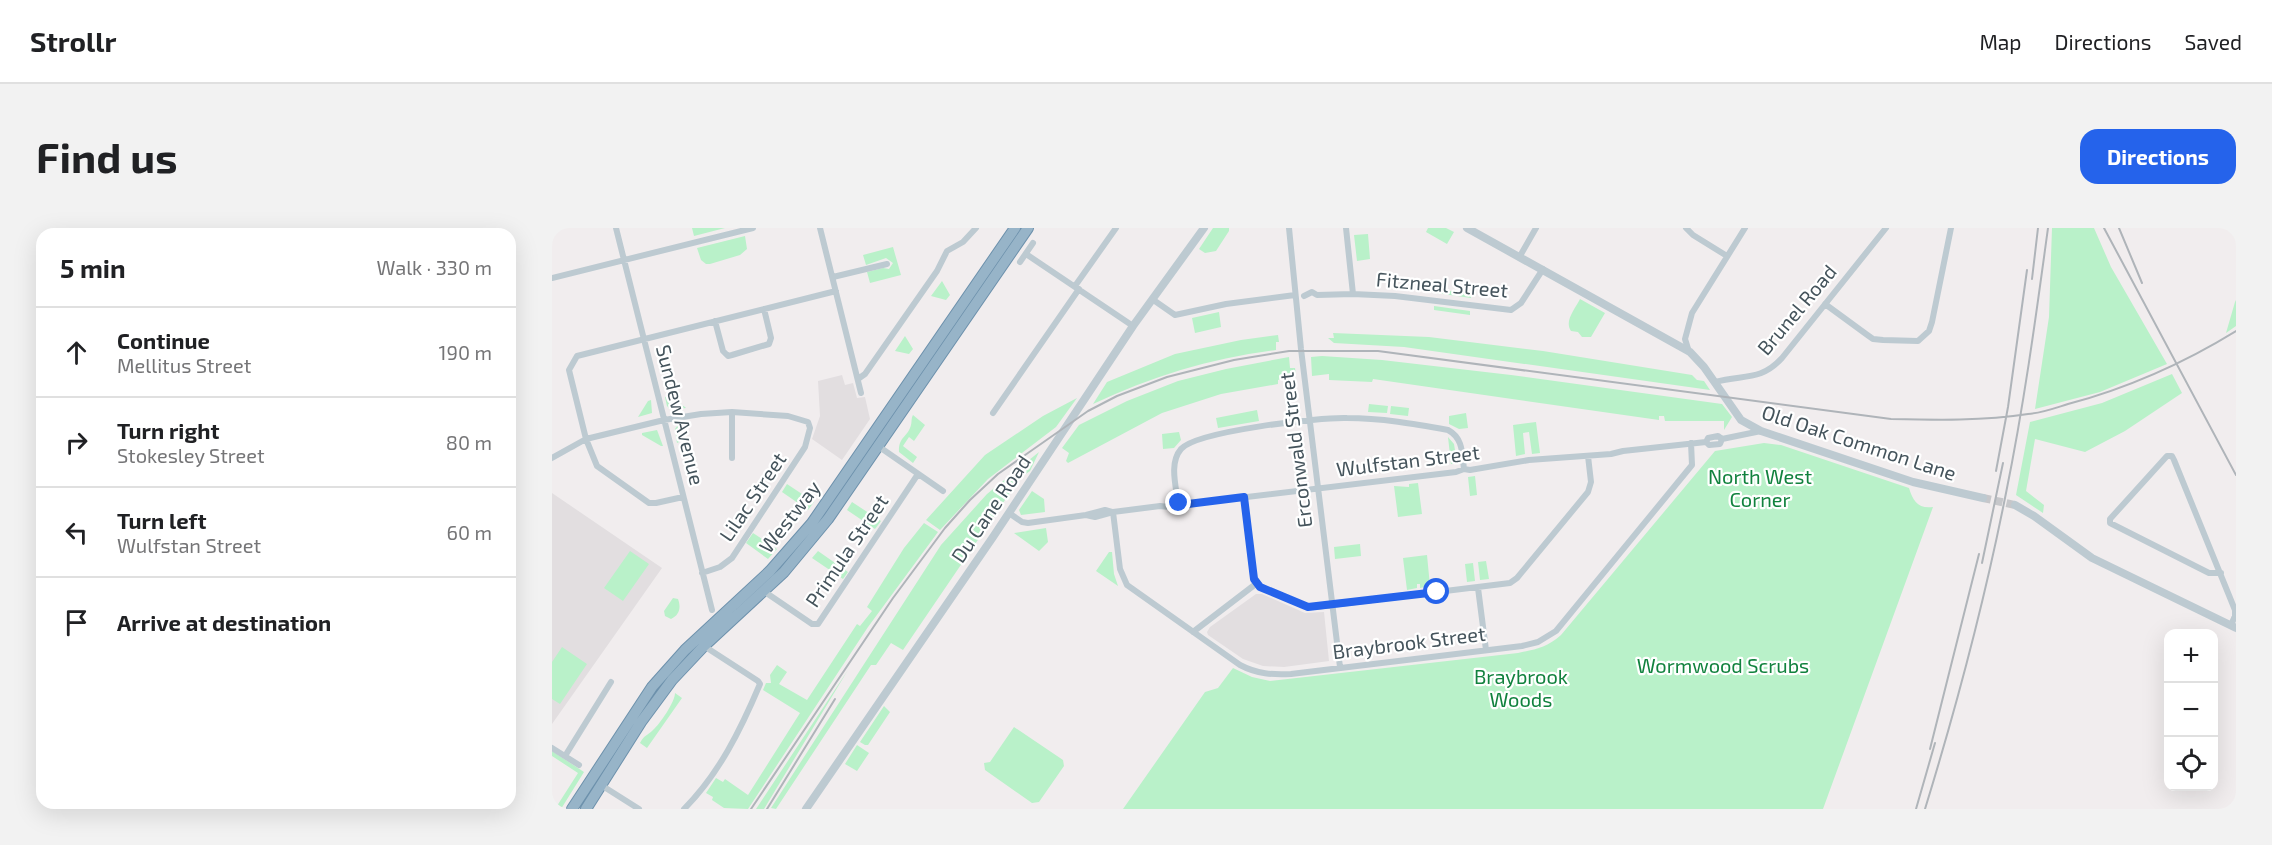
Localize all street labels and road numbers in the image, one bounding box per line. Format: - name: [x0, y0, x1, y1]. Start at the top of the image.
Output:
- street label: Brunel Road: [1752, 259, 1841, 359]
- street label: Fitzneal Street: [1375, 266, 1509, 302]
- street label: Sundew Avenue: [652, 342, 710, 487]
- street label: Erconwald Street: [1274, 371, 1316, 529]
- street label: Old Oak Common Lane: [1759, 399, 1959, 485]
- street label: Wulfstan Street: [1335, 439, 1481, 481]
- street label: Lilac Street: [714, 447, 791, 545]
- street label: Du Cane Road: [945, 450, 1035, 567]
- street label: Westway: [754, 475, 825, 557]
- street label: Primula Street: [800, 489, 893, 611]
- street label: Braybrook Street: [1331, 621, 1487, 663]

